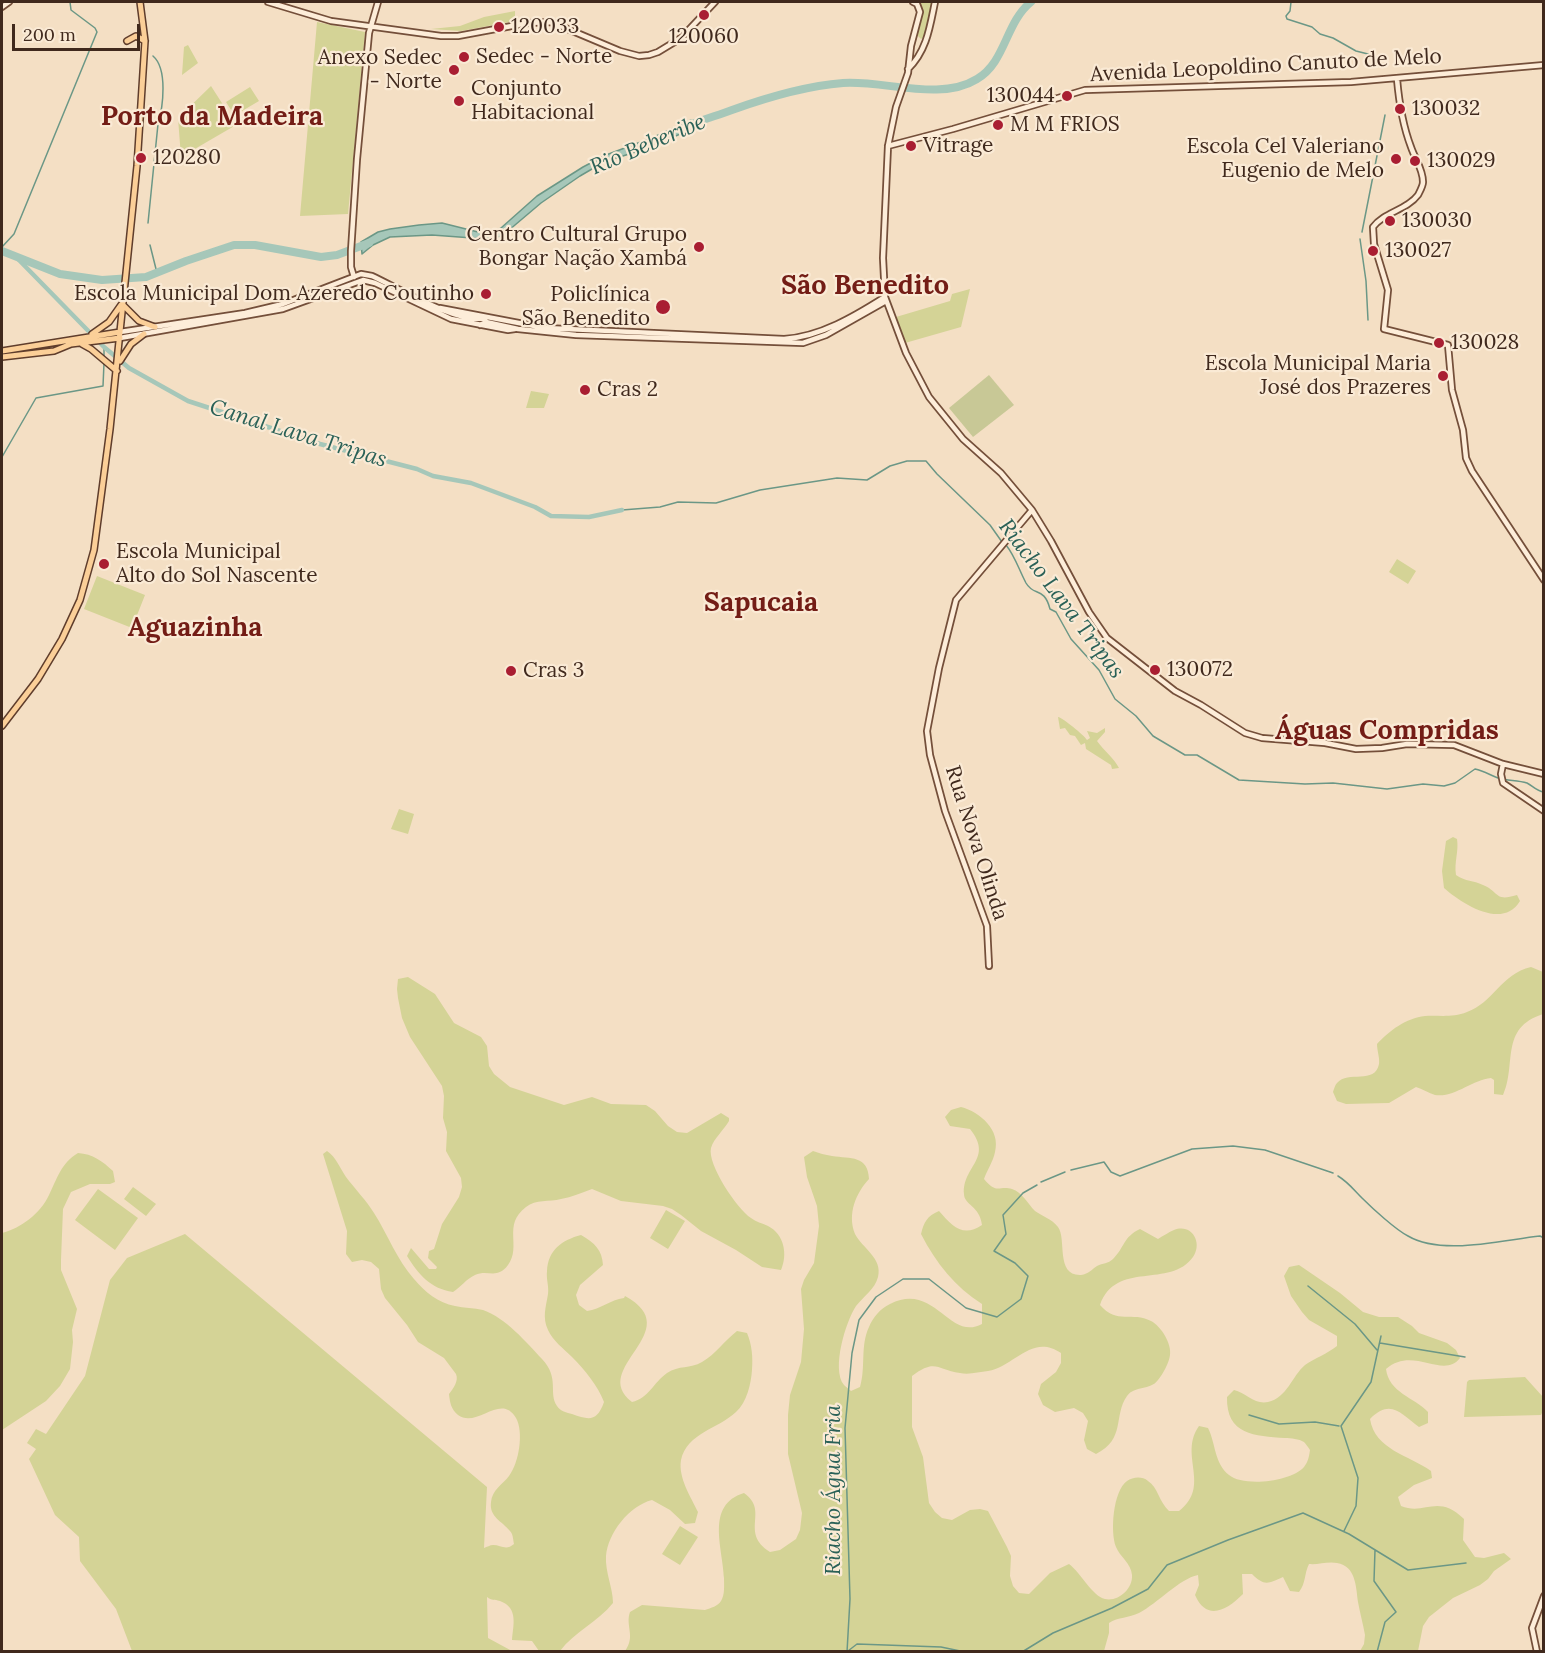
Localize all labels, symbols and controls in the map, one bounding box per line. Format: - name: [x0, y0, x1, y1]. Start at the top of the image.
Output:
- marker: 120060: [697, 8, 711, 22]
- scale bar: [15, 12, 142, 50]
- place label: 120033: [511, 14, 579, 40]
- marker: 120033: [492, 20, 506, 34]
- text: 200 m: [23, 23, 76, 46]
- place label: 120060: [669, 24, 739, 50]
- place label: Sedec - Norte: [476, 44, 612, 70]
- street label: Avenida Leopoldino Canuto de Melo: [1090, 44, 1442, 88]
- place label: Anexo Sedec - Norte: [318, 45, 442, 95]
- marker: Sedec - Norte: [457, 50, 471, 64]
- marker: Anexo Sedec - Norte: [447, 63, 461, 77]
- place label: Conjunto Habitacional: [471, 76, 594, 126]
- place label: 130044: [987, 83, 1055, 109]
- marker: 130044: [1060, 89, 1074, 103]
- marker: Conjunto Habitacional: [452, 94, 466, 108]
- place label: 130032: [1412, 96, 1480, 122]
- district label: Porto da Madeira: [101, 101, 323, 133]
- marker: 130032: [1393, 102, 1407, 116]
- water label: Rio Beberibe: [586, 109, 710, 181]
- place label: M M FRIOS: [1010, 112, 1120, 138]
- marker: M M FRIOS: [991, 118, 1005, 132]
- place label: Vitrage: [923, 133, 993, 159]
- place label: Escola Cel Valeriano Eugenio de Melo: [1186, 134, 1384, 184]
- marker: Vitrage: [904, 139, 918, 153]
- place label: 120280: [153, 145, 221, 171]
- place label: 130029: [1427, 148, 1496, 174]
- marker: 120280: [134, 151, 148, 165]
- marker: Escola Cel Valeriano Eugenio de Melo: [1389, 152, 1403, 166]
- marker: 130029: [1408, 154, 1422, 168]
- place label: 130030: [1402, 208, 1472, 234]
- marker: 130030: [1383, 214, 1397, 228]
- place label: Centro Cultural Grupo Bongar Nação Xambá: [466, 222, 687, 272]
- place label: 130027: [1385, 238, 1451, 264]
- marker: Centro Cultural Grupo Bongar Nação Xambá: [692, 240, 706, 254]
- marker: 130027: [1366, 244, 1380, 258]
- district label: São Benedito: [781, 270, 949, 302]
- place label: Escola Municipal Dom Azeredo Coutinho: [74, 281, 474, 307]
- place label: Policlínica São Benedito: [522, 282, 650, 332]
- marker: Escola Municipal Dom Azeredo Coutinho: [479, 287, 493, 301]
- marker: Policlínica São Benedito: [654, 298, 672, 316]
- place label: 130028: [1451, 330, 1519, 356]
- marker: 130028: [1432, 336, 1446, 350]
- place label: Escola Municipal Maria José dos Prazeres: [1205, 351, 1431, 401]
- marker: Escola Municipal Maria José dos Prazeres: [1436, 369, 1450, 383]
- place label: Cras 2: [597, 377, 658, 403]
- marker: Cras 2: [578, 383, 592, 397]
- water label: Canal Lava Tripas: [206, 394, 390, 474]
- water label: Riacho Lava Tripas: [993, 514, 1129, 684]
- place label: Escola Municipal Alto do Sol Nascente: [116, 539, 318, 589]
- marker: Escola Municipal Alto do Sol Nascente: [97, 557, 111, 571]
- district label: Sapucaia: [704, 587, 818, 619]
- district label: Aguazinha: [128, 612, 262, 644]
- place label: 130072: [1167, 657, 1233, 683]
- place label: Cras 3: [523, 658, 584, 684]
- marker: 130072: [1148, 663, 1162, 677]
- marker: Cras 3: [504, 664, 518, 678]
- district label: Águas Compridas: [1275, 715, 1499, 747]
- street label: Rua Nova Olinda: [939, 762, 1013, 924]
- water label: Riacho Água Fria: [821, 1405, 847, 1575]

